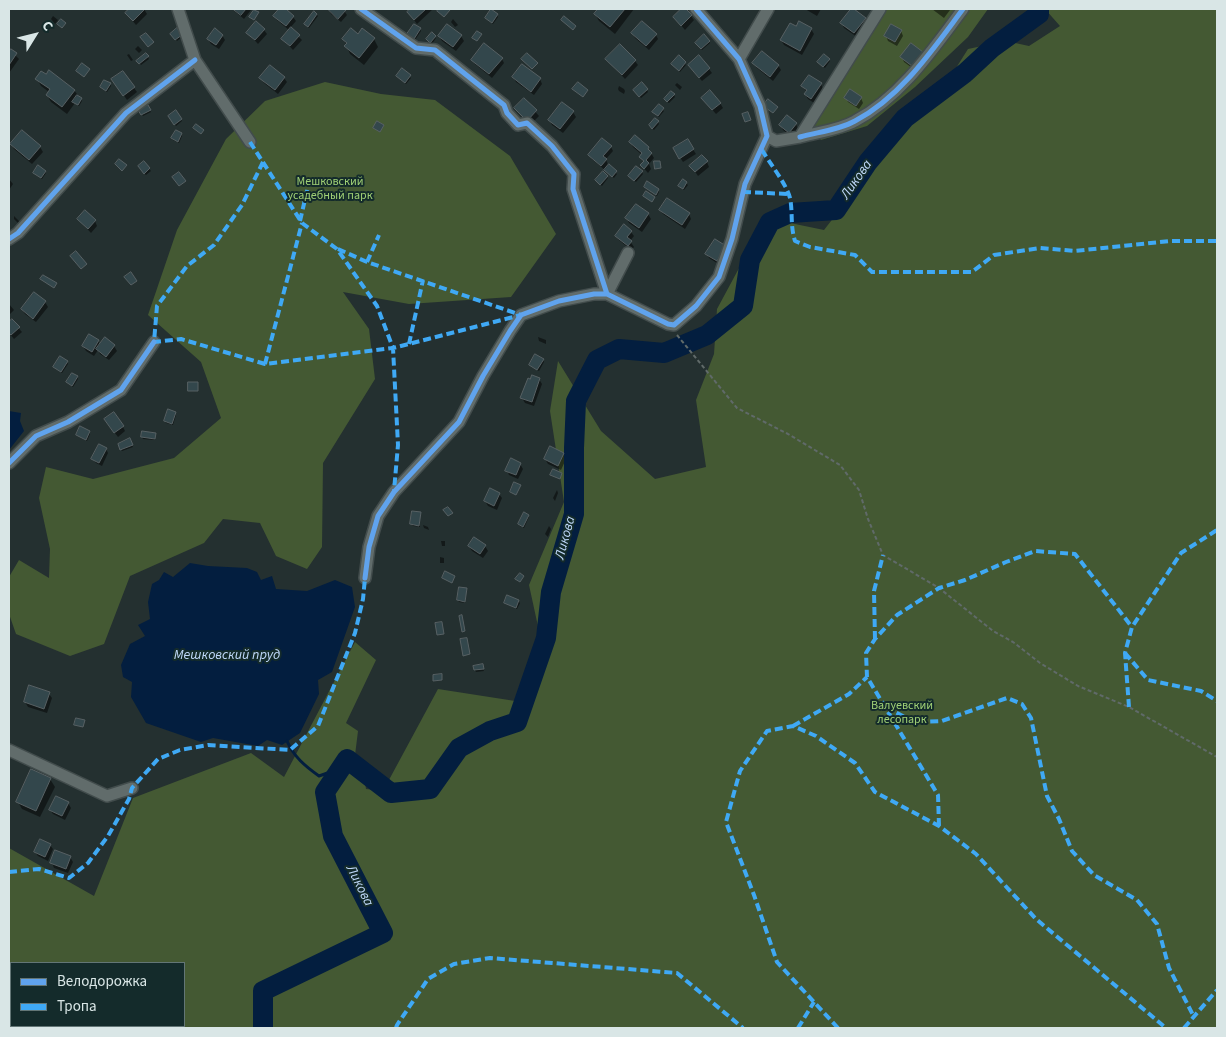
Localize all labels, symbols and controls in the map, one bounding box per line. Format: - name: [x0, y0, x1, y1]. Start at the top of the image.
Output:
- north arrow: [10, 10, 60, 60]
- text: С: [37, 17, 58, 35]
- water label: Ликова: [837, 157, 877, 203]
- park label: Мешковский усадебный парк: [287, 175, 373, 203]
- water label: Ликова: [552, 515, 580, 561]
- water label: Мешковский пруд: [174, 648, 280, 664]
- park label: Валуевский лесопарк: [871, 699, 933, 727]
- water label: Ликова: [342, 863, 376, 909]
- legend: [10, 962, 185, 1027]
- text: Велодорожка: [57, 971, 147, 992]
- text: Тропа: [57, 996, 97, 1017]

